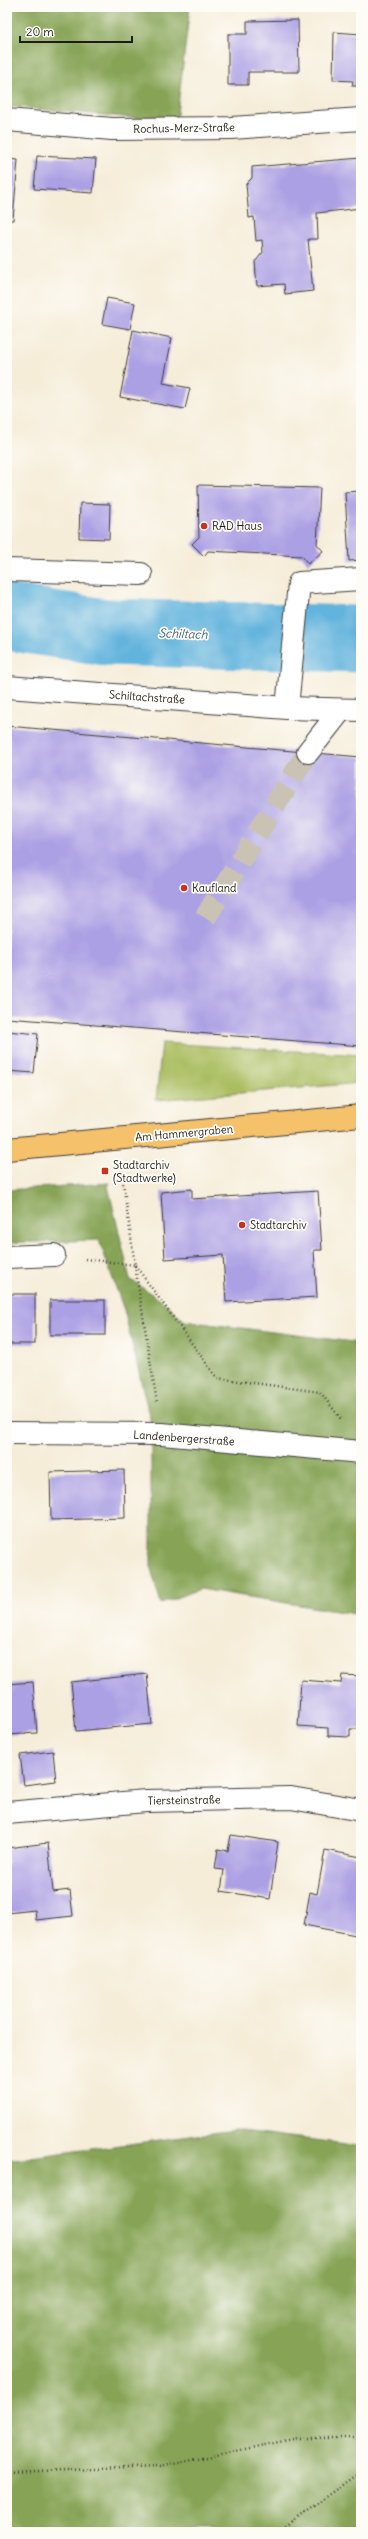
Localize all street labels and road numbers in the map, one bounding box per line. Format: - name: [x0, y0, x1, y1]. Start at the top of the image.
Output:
- street label: Rochus-Merz-Straße: [133, 120, 235, 136]
- street label: Schiltachstraße: [109, 687, 186, 707]
- street label: Am Hammergraben: [134, 1122, 234, 1144]
- street label: Landenbergerstraße: [133, 1427, 235, 1449]
- street label: Tiersteinstraße: [147, 1792, 221, 1808]

